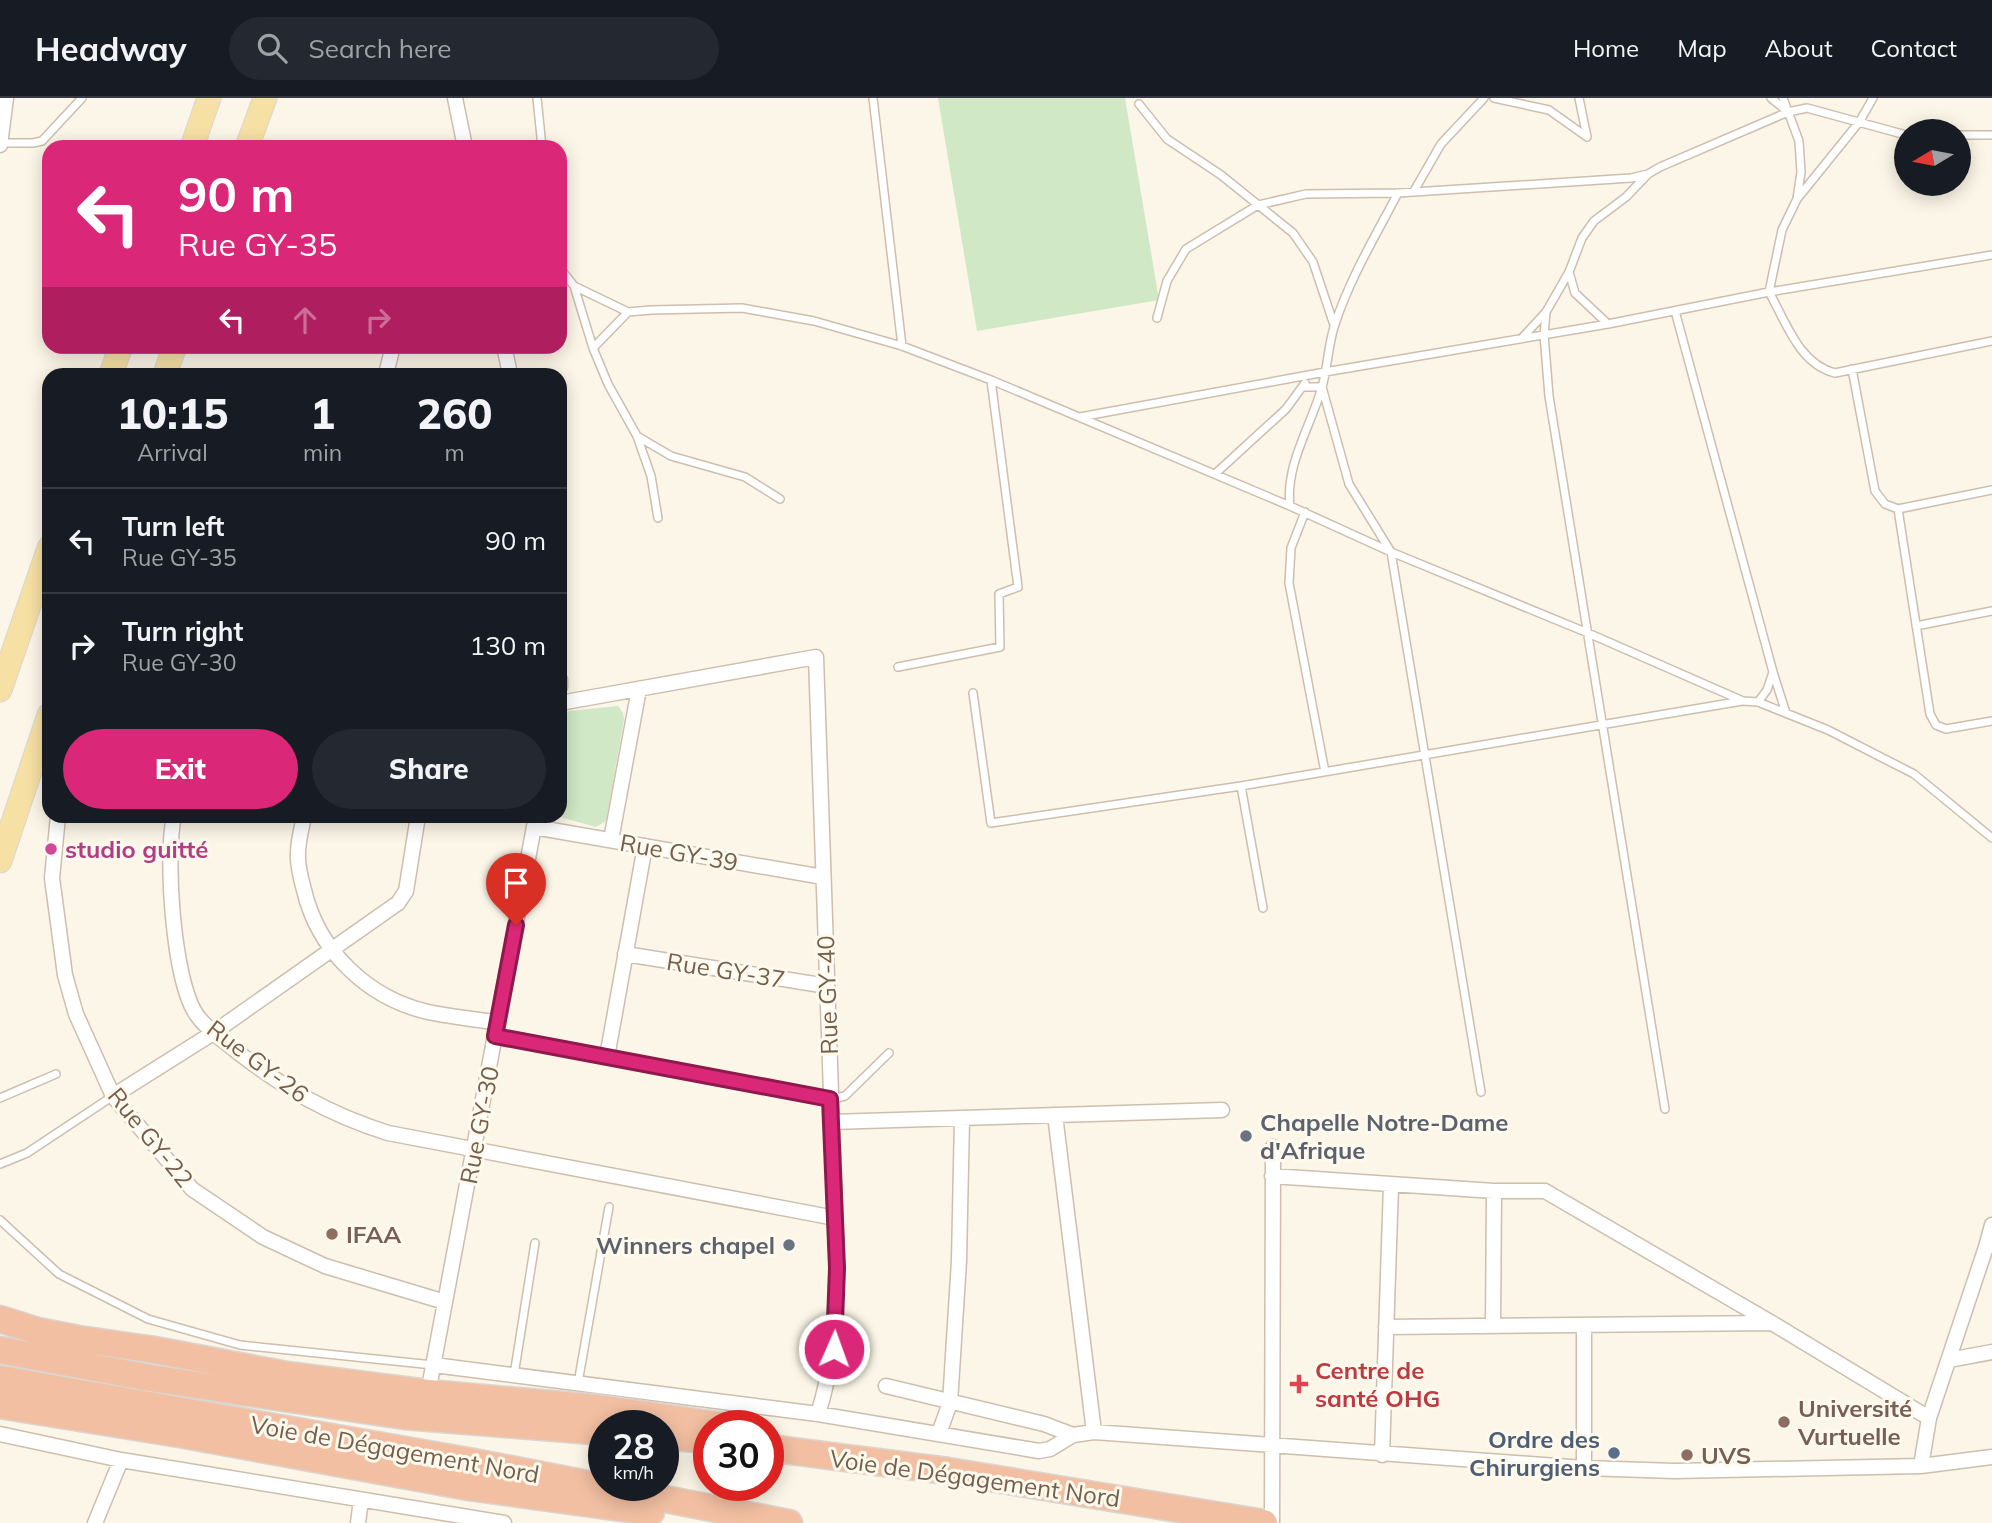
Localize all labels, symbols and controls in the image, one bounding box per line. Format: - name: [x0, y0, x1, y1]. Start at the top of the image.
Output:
- search box: [229, 17, 719, 80]
- text: Headway: [35, 28, 187, 69]
- icon: search: [253, 29, 291, 67]
- text: Search here: [309, 32, 451, 65]
- text: Home: [1573, 33, 1639, 63]
- text: Map: [1677, 33, 1727, 63]
- text: About: [1765, 33, 1833, 63]
- text: Contact: [1871, 33, 1957, 63]
- north arrow: [1894, 119, 1970, 196]
- map controls: [1894, 119, 1971, 196]
- text: 90 m: [178, 163, 294, 224]
- icon: left: [63, 168, 154, 259]
- text: Rue GY-35: [178, 224, 337, 264]
- icon: left: [213, 301, 251, 339]
- icon: ahead: [286, 301, 324, 339]
- icon: right: [359, 301, 397, 339]
- text: 10:15: [117, 387, 228, 440]
- text: 1: [310, 387, 335, 440]
- text: 260: [417, 387, 492, 440]
- text: Arrival: [137, 438, 208, 467]
- text: min: [303, 438, 342, 467]
- text: m: [444, 438, 465, 467]
- text: Turn left: [122, 510, 224, 543]
- icon: left: [63, 522, 101, 560]
- text: 90 m: [485, 524, 546, 557]
- text: Rue GY-35: [122, 543, 236, 572]
- text: Turn right: [122, 615, 243, 648]
- icon: right: [63, 627, 101, 665]
- text: 130 m: [470, 629, 546, 662]
- text: Rue GY-30: [122, 648, 236, 677]
- button: Exit: [63, 729, 298, 809]
- button: Share: [312, 729, 546, 809]
- street label: Rue GY-39: [618, 827, 740, 877]
- place label: studio guitté: [65, 834, 208, 864]
- marker: studio guitté: [43, 841, 59, 857]
- pin: [486, 853, 546, 925]
- icon: arrive: [497, 864, 535, 902]
- street label: Rue GY-40: [810, 935, 844, 1055]
- street label: Rue GY-37: [665, 946, 787, 994]
- street label: Rue GY-26: [201, 1013, 315, 1109]
- street label: Rue GY-30: [453, 1064, 505, 1186]
- street label: Rue GY-22: [102, 1081, 200, 1193]
- place label: Chapelle Notre-Dame d'Afrique: [1260, 1107, 1509, 1165]
- marker: Chapelle Notre-Dame d'Afrique: [1238, 1128, 1254, 1144]
- place label: IFAA: [346, 1219, 401, 1249]
- marker: IFAA: [324, 1226, 340, 1242]
- place label: Winners chapel: [596, 1230, 775, 1260]
- marker: Winners chapel: [781, 1237, 797, 1253]
- position arrow: [797, 1312, 871, 1386]
- place label: Centre de santé OHG: [1315, 1355, 1440, 1413]
- marker: Centre de santé OHG: [1289, 1374, 1309, 1394]
- place label: Université Vurtuelle: [1797, 1393, 1912, 1451]
- street label: Voie de Dégagement Nord: [248, 1409, 542, 1489]
- speed limit sign: 30: [693, 1410, 784, 1501]
- marker: Université Vurtuelle: [1776, 1414, 1792, 1430]
- text: 28: [612, 1424, 655, 1468]
- place label: Ordre des Chirurgiens: [1469, 1424, 1600, 1482]
- place label: UVS: [1701, 1440, 1751, 1470]
- street label: Voie de Dégagement Nord: [828, 1443, 1122, 1513]
- marker: Ordre des Chirurgiens: [1606, 1445, 1622, 1461]
- marker: UVS: [1679, 1447, 1695, 1463]
- text: km/h: [613, 1461, 654, 1484]

